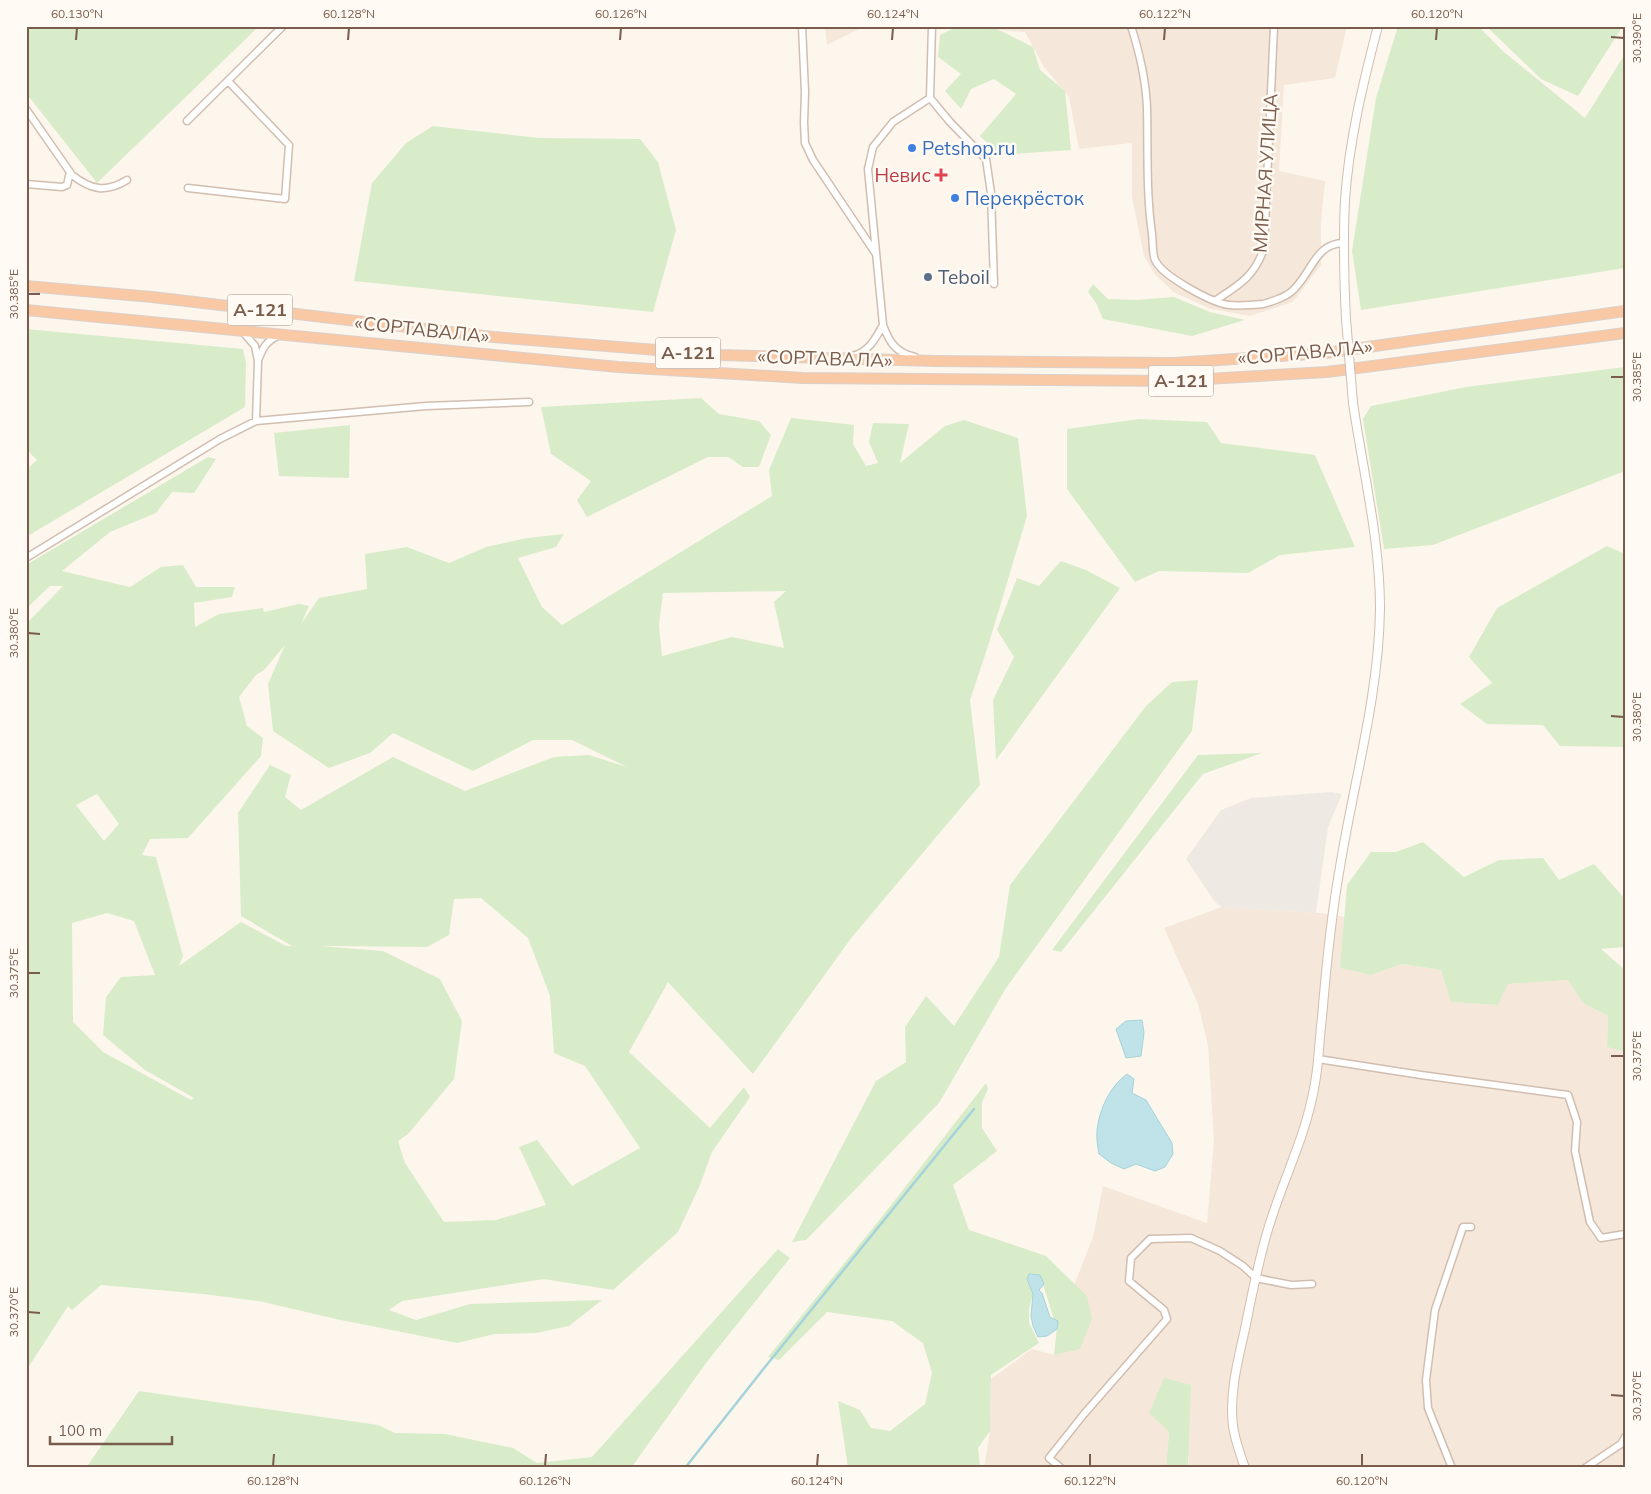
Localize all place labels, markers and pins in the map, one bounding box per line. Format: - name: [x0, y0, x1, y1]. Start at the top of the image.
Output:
- place label: Petshop.ru: [922, 136, 1016, 160]
- marker: Petshop.ru: [906, 142, 918, 154]
- place label: Невис: [874, 163, 931, 187]
- marker: Невис: [935, 169, 947, 181]
- place label: Перекрёсток: [965, 186, 1085, 210]
- marker: Перекрёсток: [949, 192, 961, 204]
- place label: Teboil: [938, 265, 990, 289]
- marker: Teboil: [922, 271, 934, 283]

